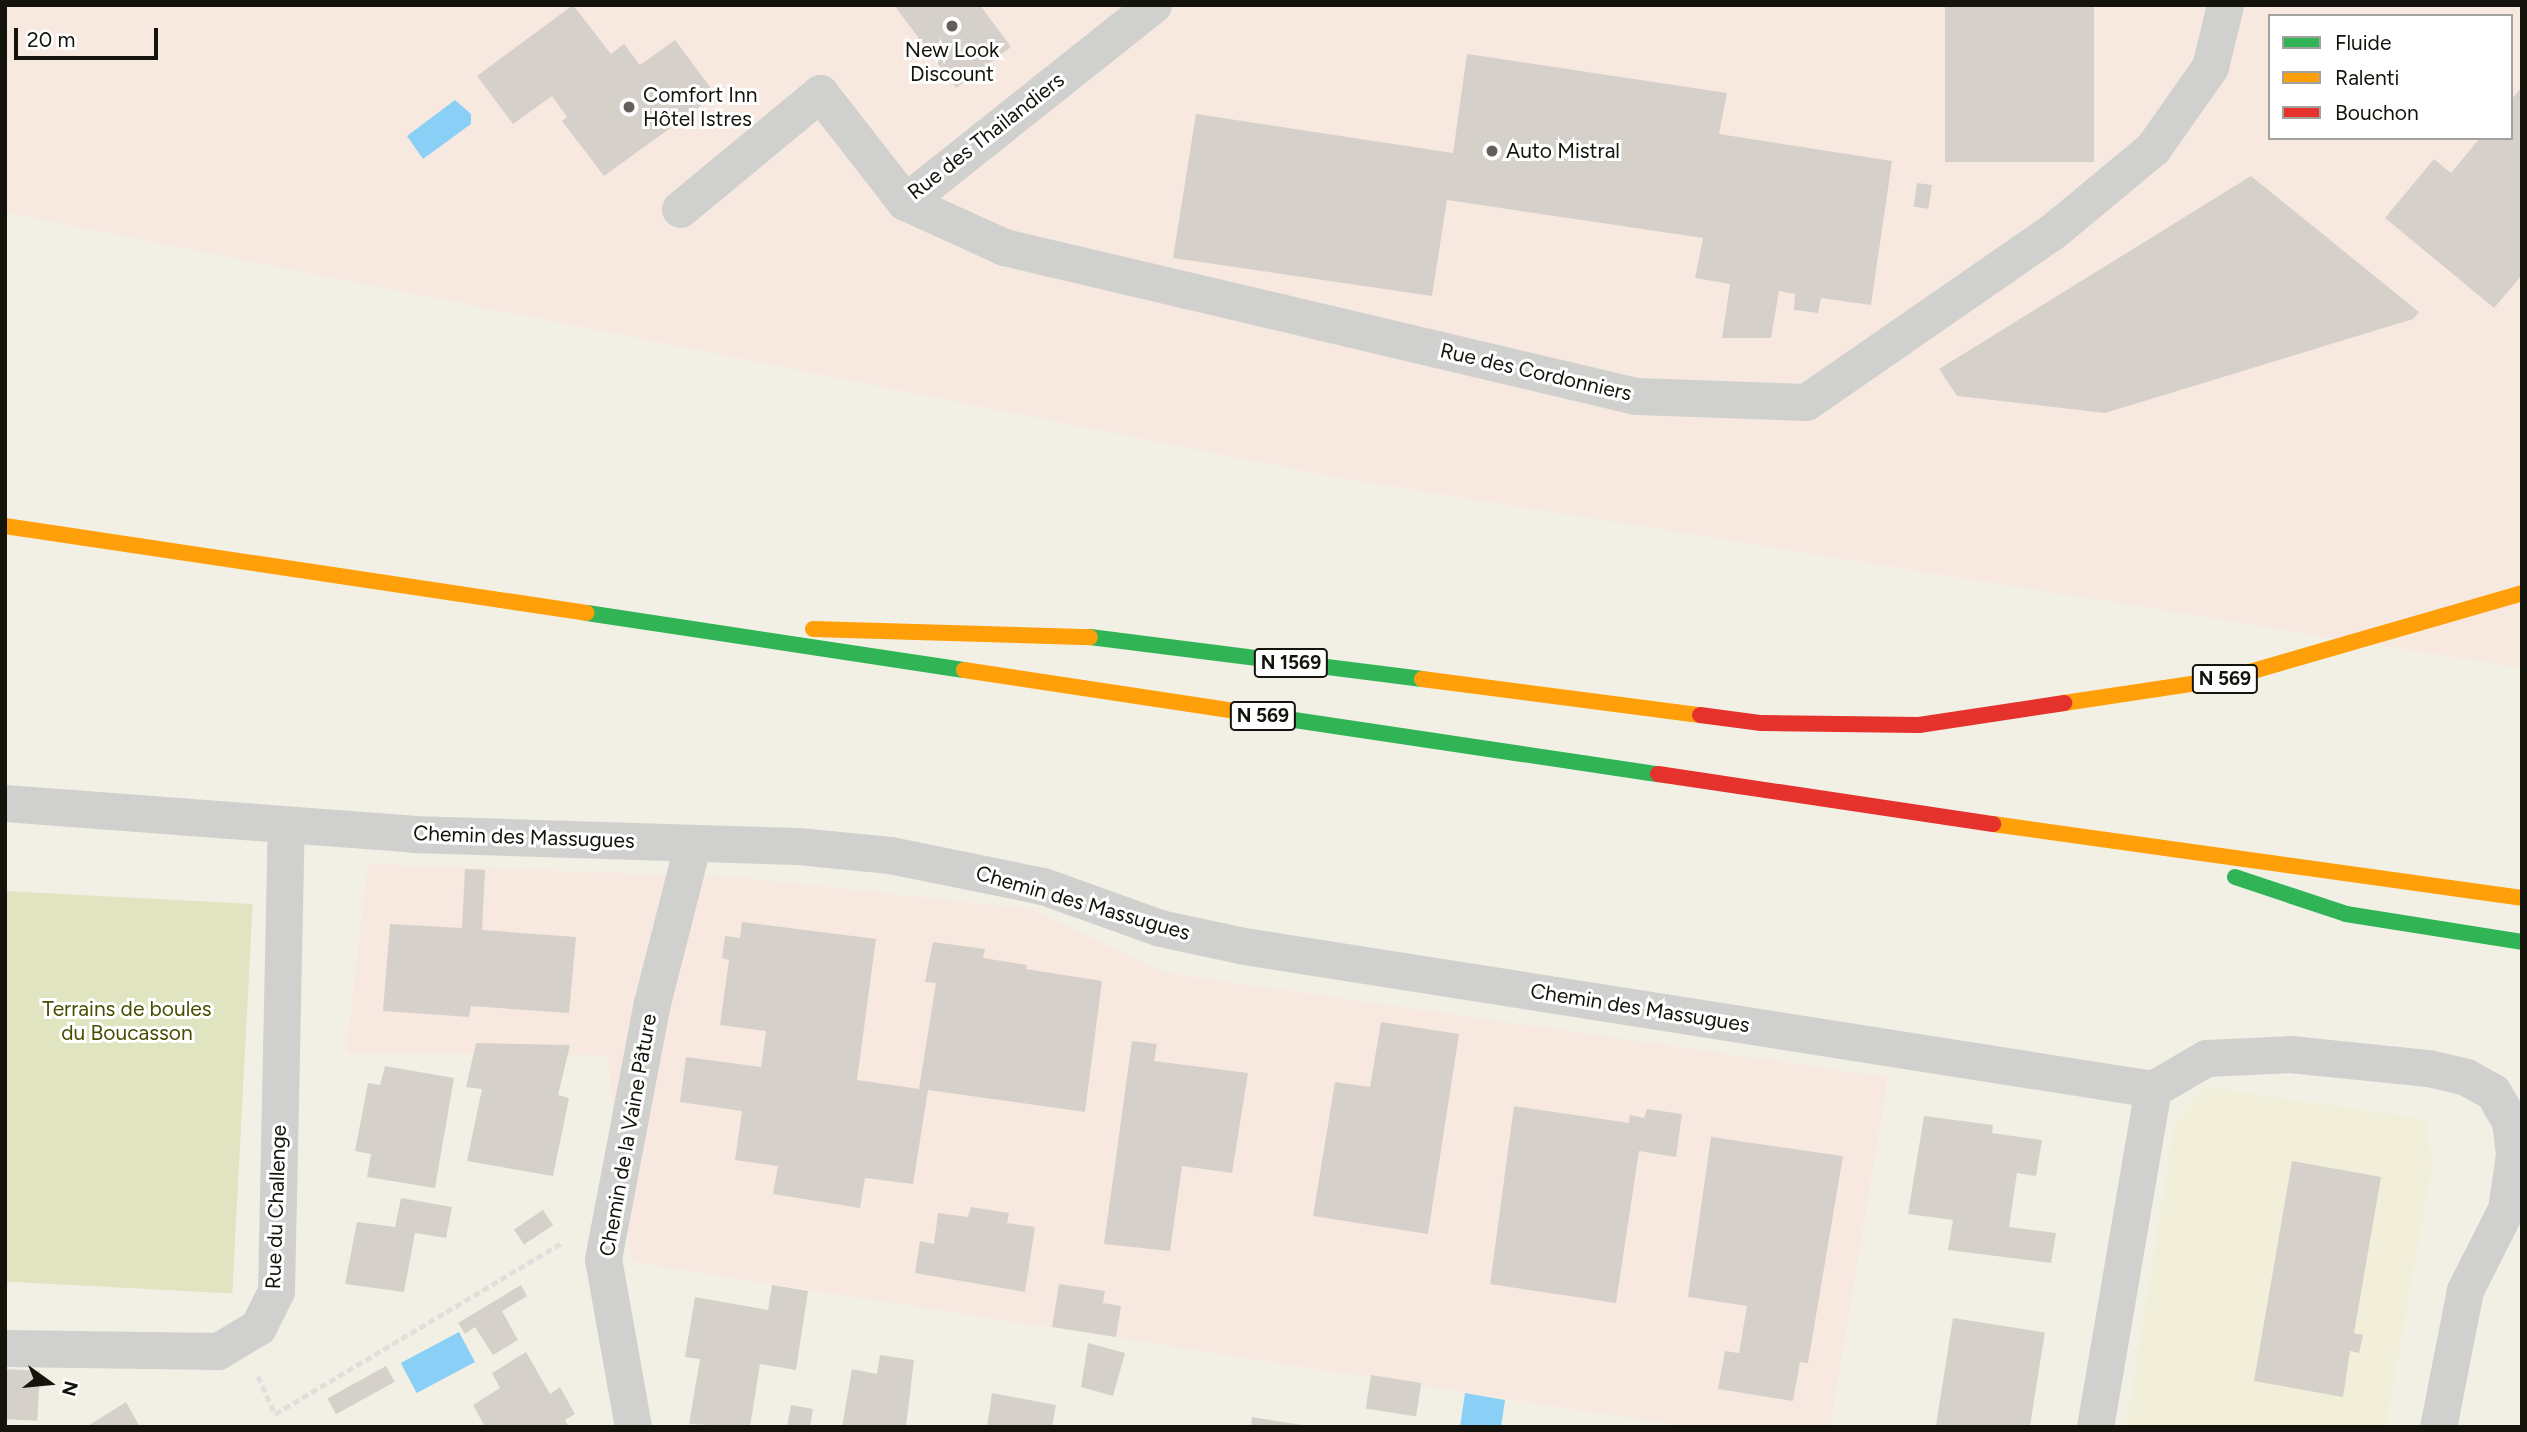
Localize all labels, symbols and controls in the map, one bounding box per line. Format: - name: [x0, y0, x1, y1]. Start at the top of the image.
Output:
- scale bar: [18, 14, 161, 58]
- legend: [2268, 14, 2513, 140]
- marker: New Look Discount: [944, 18, 960, 34]
- text: 20 m: [27, 27, 75, 52]
- text: Fluide: [2335, 30, 2391, 55]
- place label: New Look Discount: [905, 37, 999, 87]
- text: Ralenti: [2335, 65, 2399, 90]
- street label: Rue des Thailandiers: [903, 67, 1069, 205]
- place label: Comfort Inn Hôtel Istres: [643, 82, 757, 132]
- marker: Comfort Inn Hôtel Istres: [621, 99, 637, 115]
- text: Bouchon: [2335, 100, 2419, 125]
- place label: Auto Mistral: [1506, 138, 1620, 164]
- marker: Auto Mistral: [1484, 143, 1500, 159]
- street label: Rue des Cordonniers: [1438, 338, 1634, 406]
- road number: N 1569: [1252, 648, 1330, 678]
- road number: N 569: [2192, 664, 2258, 694]
- road number: N 569: [1230, 701, 1296, 732]
- street label: Chemin des Massugues: [413, 821, 635, 853]
- street label: Chemin des Massugues: [973, 860, 1193, 946]
- street label: Chemin des Massugues: [1529, 978, 1751, 1038]
- park label: Terrains de boules du Boucasson: [42, 996, 212, 1046]
- street label: Chemin de la Vaine Pâture: [594, 1012, 662, 1258]
- street label: Rue du Challenge: [261, 1124, 291, 1290]
- north arrow: [14, 1348, 84, 1418]
- text: N: [57, 1378, 83, 1399]

